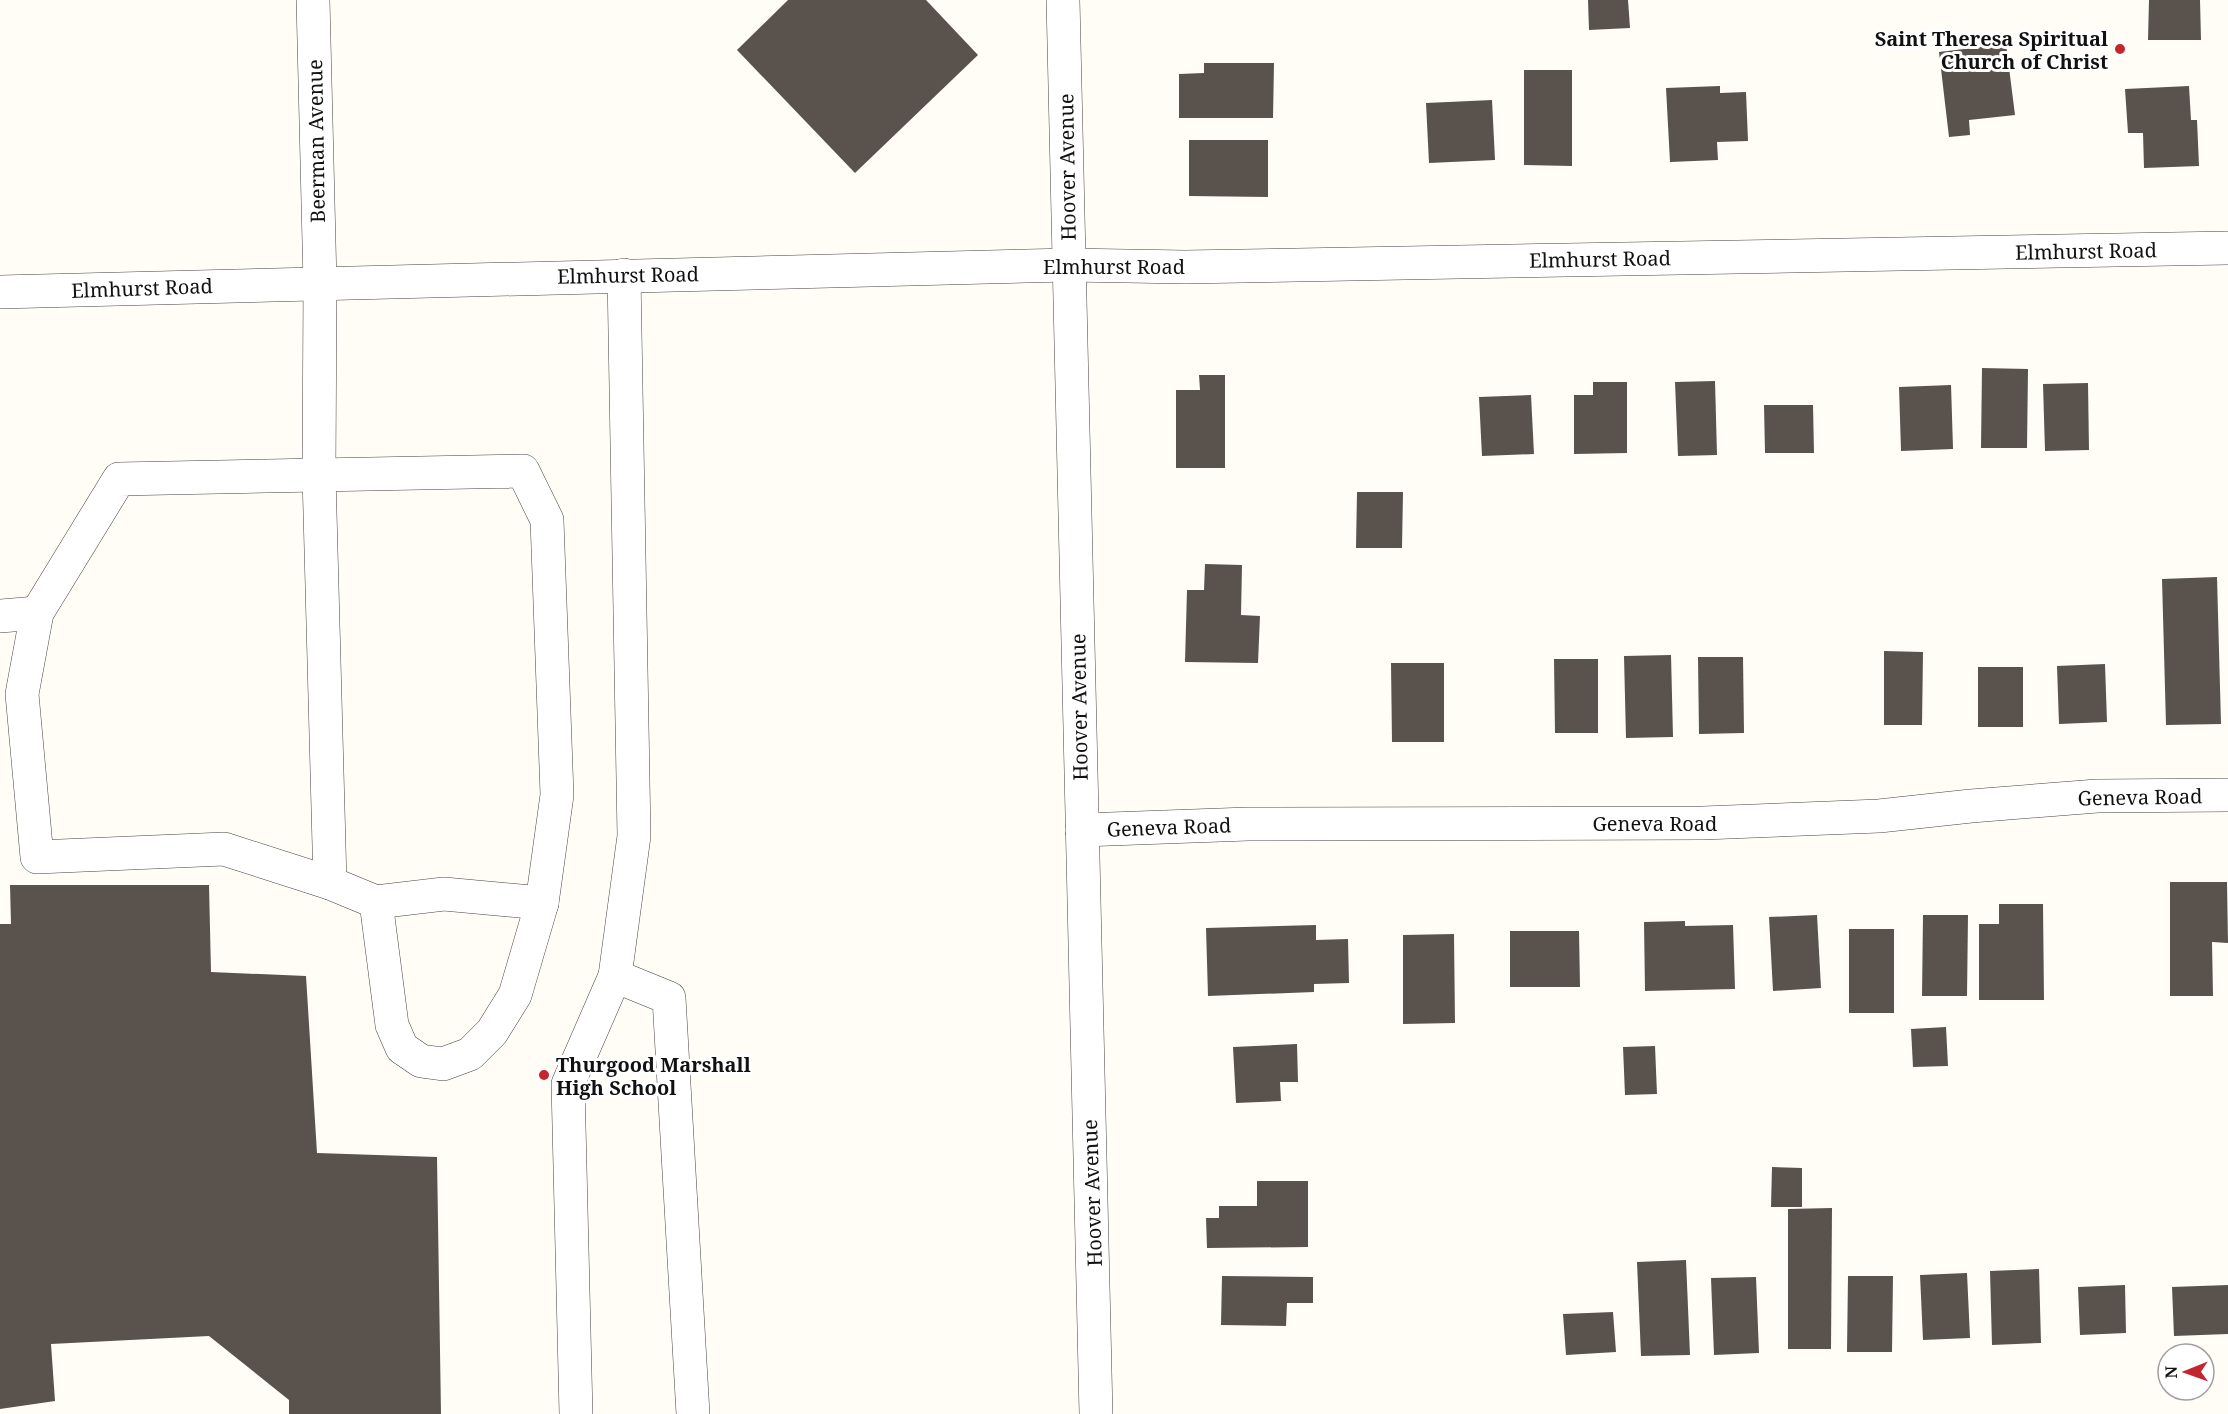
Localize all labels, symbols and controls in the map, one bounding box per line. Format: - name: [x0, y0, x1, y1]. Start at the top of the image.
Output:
- place label: Saint Theresa Spiritual Church of Christ: [1875, 25, 2108, 75]
- marker: Saint Theresa Spiritual Church of Christ: [2113, 42, 2127, 56]
- street label: Beerman Avenue: [301, 59, 331, 223]
- street label: Hoover Avenue: [1052, 93, 1082, 241]
- street label: Elmhurst Road: [2015, 236, 2157, 266]
- street label: Elmhurst Road: [1529, 244, 1671, 274]
- street label: Elmhurst Road: [1043, 253, 1185, 280]
- street label: Elmhurst Road: [557, 260, 699, 290]
- street label: Elmhurst Road: [71, 272, 213, 304]
- street label: Hoover Avenue: [1064, 633, 1094, 781]
- street label: Geneva Road: [2077, 782, 2203, 812]
- street label: Geneva Road: [1593, 810, 1717, 837]
- street label: Geneva Road: [1106, 811, 1232, 843]
- place label: Thurgood Marshall High School: [556, 1051, 751, 1101]
- marker: Thurgood Marshall High School: [537, 1068, 551, 1082]
- street label: Hoover Avenue: [1076, 1119, 1108, 1267]
- north arrow: [2156, 1342, 2216, 1402]
- text: N: [2160, 1365, 2182, 1379]

